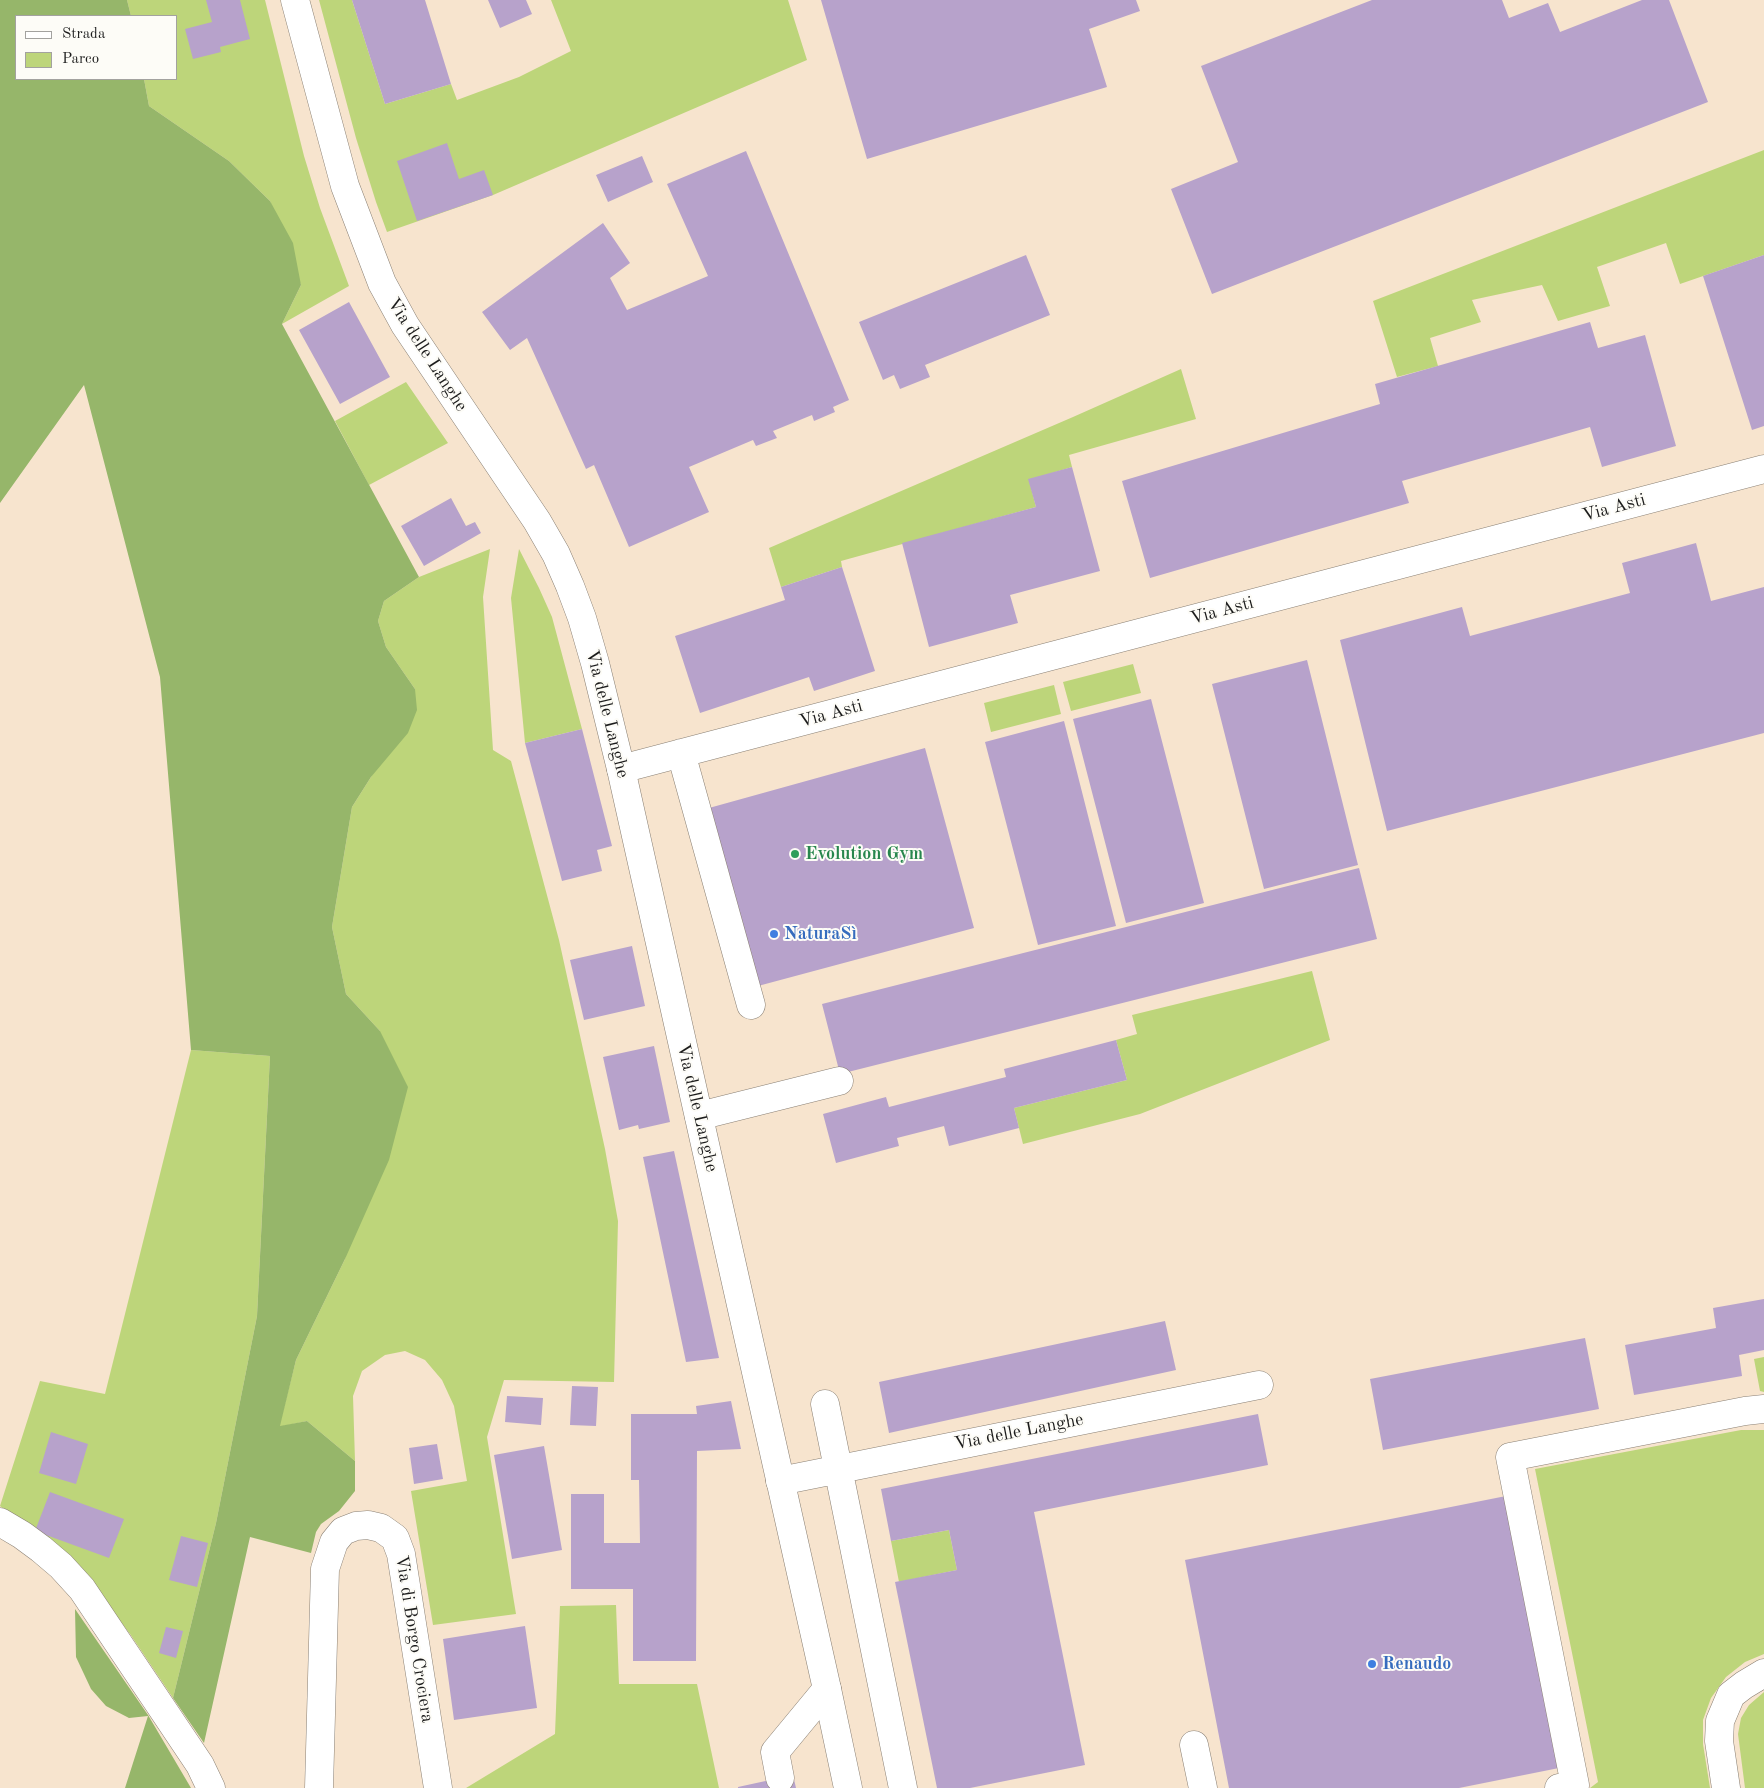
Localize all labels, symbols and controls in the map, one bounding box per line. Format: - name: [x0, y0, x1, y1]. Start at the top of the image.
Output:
- legend: [15, 15, 178, 80]
- text: Strada: [62, 27, 105, 42]
- text: Parco: [62, 52, 99, 67]
- street label: Via delle Langhe: [382, 294, 472, 416]
- street label: Via Asti: [1580, 489, 1648, 527]
- street label: Via Asti: [1188, 592, 1256, 630]
- street label: Via delle Langhe: [581, 648, 633, 780]
- street label: Via Asti: [797, 695, 865, 733]
- place label: Evolution Gym: [805, 843, 923, 865]
- marker: Evolution Gym: [789, 848, 801, 860]
- place label: NaturaSì: [784, 923, 857, 945]
- marker: NaturaSì: [768, 928, 780, 940]
- street label: Via delle Langhe: [672, 1042, 722, 1174]
- street label: Via delle Langhe: [953, 1409, 1085, 1455]
- street label: Via di Borgo Crociera: [390, 1554, 438, 1724]
- place label: Renaudo: [1382, 1653, 1451, 1675]
- marker: Renaudo: [1366, 1658, 1378, 1670]

